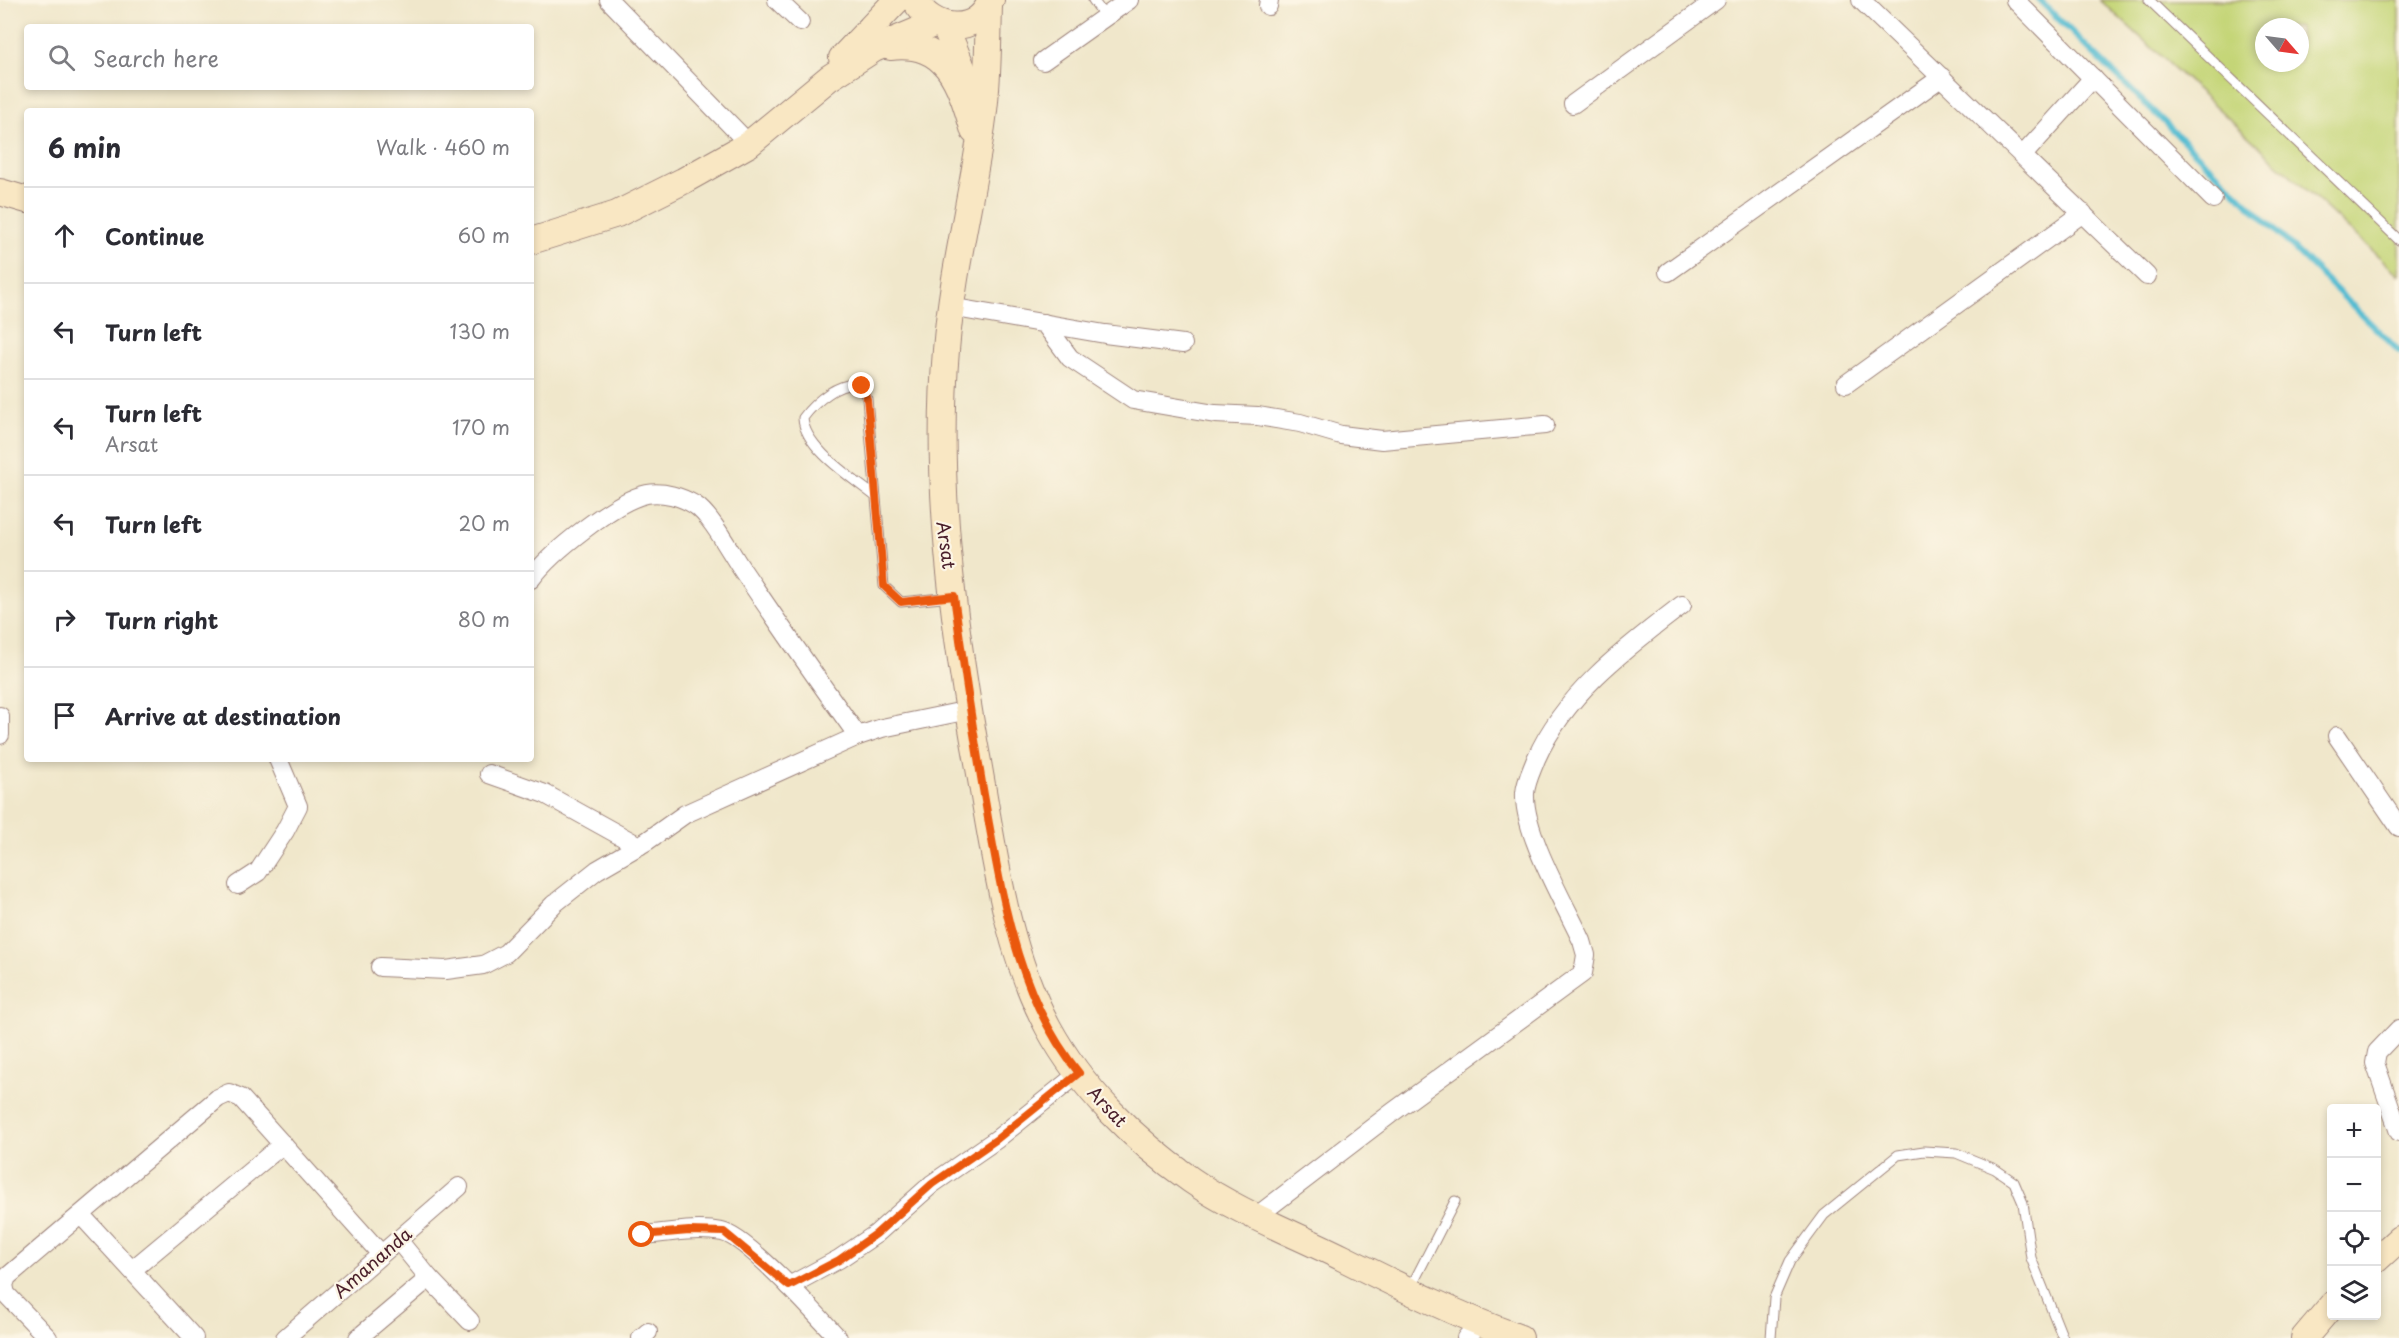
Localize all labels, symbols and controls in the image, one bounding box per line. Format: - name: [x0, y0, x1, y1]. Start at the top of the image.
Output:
- north arrow: [2255, 18, 2309, 72]
- search box: [24, 24, 534, 90]
- icon: search: [45, 41, 78, 74]
- text: Search here: [93, 41, 219, 74]
- text: 6 min: [48, 128, 121, 167]
- text: Walk · 460 m: [376, 132, 510, 162]
- icon: ahead: [48, 219, 81, 252]
- text: Continue: [105, 219, 204, 252]
- text: 60 m: [458, 220, 510, 250]
- icon: left: [48, 315, 81, 348]
- text: Turn left: [105, 315, 202, 348]
- text: 130 m: [450, 316, 510, 346]
- route end: [848, 372, 874, 398]
- text: Turn left: [105, 396, 202, 429]
- icon: left: [48, 411, 81, 444]
- text: 170 m: [452, 412, 510, 442]
- text: Arsat: [105, 429, 158, 459]
- icon: left: [48, 507, 81, 540]
- text: Turn left: [105, 507, 202, 540]
- text: 20 m: [458, 508, 510, 538]
- street label: Arsat: [930, 519, 964, 571]
- icon: right: [48, 603, 81, 636]
- text: Turn right: [105, 603, 218, 636]
- text: 80 m: [458, 604, 510, 634]
- icon: arrive: [48, 699, 81, 732]
- text: Arrive at destination: [105, 699, 341, 732]
- street label: Arsat: [1082, 1079, 1134, 1133]
- map controls: [2327, 1104, 2381, 1320]
- button: +: [2327, 1104, 2381, 1158]
- button: −: [2327, 1158, 2381, 1212]
- button: locate: [2327, 1212, 2381, 1266]
- street label: Amananda: [327, 1220, 417, 1304]
- route start: [628, 1221, 654, 1247]
- button: layers: [2327, 1266, 2381, 1320]

